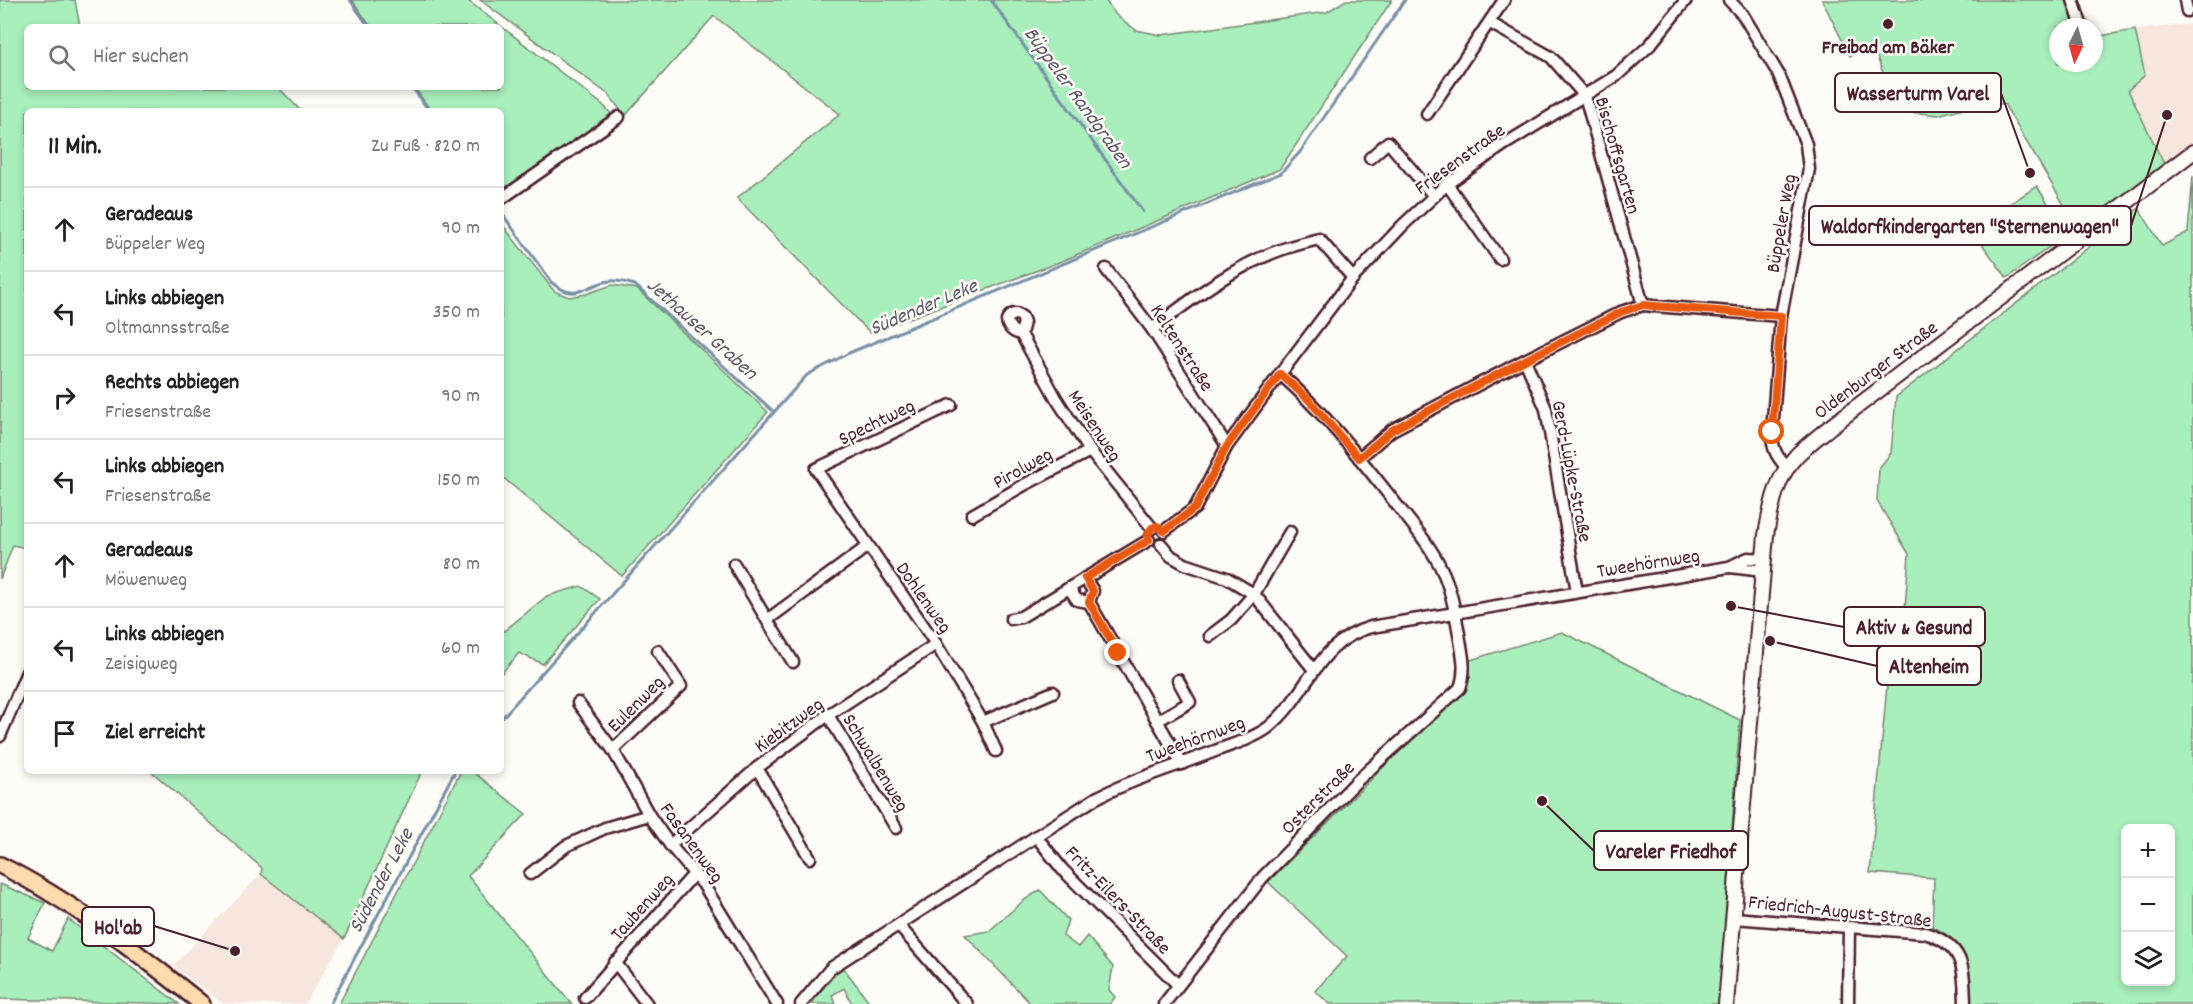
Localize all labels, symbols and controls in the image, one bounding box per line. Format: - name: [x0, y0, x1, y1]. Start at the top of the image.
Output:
- marker: Freibad am Bäker: [1881, 17, 1895, 31]
- north arrow: [2049, 18, 2103, 72]
- water label: Büppeler Randgraben: [1015, 22, 1139, 177]
- search box: [24, 24, 504, 90]
- place label: Freibad am Bäker: [1822, 35, 1955, 63]
- icon: search: [45, 41, 78, 74]
- text: Hier suchen: [93, 42, 189, 73]
- callout: Wasserturm Varel: [1835, 73, 2001, 112]
- text: Wasserturm Varel: [1847, 81, 1990, 111]
- street label: Bischoffsgarten: [1586, 94, 1646, 218]
- street label: Friesenstraße: [1410, 118, 1512, 203]
- text: 11 Min.: [48, 129, 102, 166]
- text: Zu Fuß · 820 m: [371, 133, 480, 161]
- street label: Büppeler Weg: [1760, 172, 1805, 275]
- text: Geradeaus: [105, 200, 193, 231]
- callout: Waldorfkindergarten "Sternenwagen": [1809, 206, 2131, 245]
- icon: ahead: [48, 213, 81, 246]
- text: Waldorfkindergarten "Sternenwagen": [1821, 214, 2119, 244]
- text: 90 m: [442, 215, 480, 243]
- text: Büppeler Weg: [105, 231, 205, 259]
- water label: Jethauser Graben: [639, 272, 764, 389]
- water label: Südender Leke: [866, 272, 984, 345]
- text: Links abbiegen: [105, 284, 224, 315]
- icon: left: [48, 297, 81, 330]
- text: 350 m: [433, 299, 480, 327]
- street label: Keltenstraße: [1142, 299, 1219, 398]
- text: Oltmannsstraße: [105, 315, 230, 343]
- street label: Oldenburger Straße: [1809, 315, 1945, 427]
- text: Rechts abbiegen: [105, 368, 239, 399]
- icon: right: [48, 381, 81, 414]
- text: 90 m: [442, 383, 480, 411]
- street label: Meisenweg: [1060, 385, 1127, 468]
- street label: Spechtweg: [834, 393, 920, 454]
- street label: Gerd-Lüpke-Straße: [1543, 398, 1598, 545]
- text: Friesenstraße: [105, 399, 211, 427]
- route start: [1758, 418, 1784, 444]
- street label: Pirolweg: [989, 442, 1058, 497]
- text: Links abbiegen: [105, 452, 224, 483]
- icon: left: [48, 465, 81, 498]
- text: 150 m: [437, 467, 480, 495]
- text: Friesenstraße: [105, 483, 211, 511]
- text: Geradeaus: [105, 536, 193, 567]
- street label: Tweehörnweg: [1595, 543, 1702, 587]
- icon: ahead: [48, 549, 81, 582]
- text: 80 m: [443, 551, 480, 579]
- street label: Dohlenweg: [888, 557, 957, 640]
- text: Möwenweg: [105, 567, 187, 595]
- callout: Aktiv & Gesund: [1844, 607, 1985, 646]
- text: Aktiv & Gesund: [1856, 615, 1972, 645]
- text: Links abbiegen: [105, 620, 224, 651]
- icon: left: [48, 633, 81, 666]
- text: 60 m: [441, 635, 480, 663]
- route end: [1104, 639, 1130, 665]
- callout: Altenheim: [1877, 646, 1981, 685]
- text: Zeisigweg: [105, 651, 178, 679]
- text: Altenheim: [1889, 654, 1969, 684]
- street label: Eulenweg: [602, 670, 672, 740]
- street label: Kiebitzweg: [749, 692, 830, 761]
- street label: Schwalbenweg: [834, 709, 915, 818]
- street label: Tweehörnweg: [1143, 710, 1250, 772]
- icon: arrive: [48, 717, 81, 750]
- text: Ziel erreicht: [105, 718, 205, 749]
- street label: Osterstraße: [1276, 756, 1363, 842]
- street label: Fasanenweg: [652, 798, 729, 890]
- water label: Südender Leke: [343, 822, 424, 939]
- map controls: [2121, 824, 2175, 986]
- button: +: [2121, 824, 2175, 878]
- callout: Vareler Friedhof: [1594, 831, 1748, 870]
- text: Vareler Friedhof: [1606, 839, 1738, 869]
- street label: Fritz-Eilers-Straße: [1057, 840, 1176, 962]
- street label: Taubenweg: [605, 868, 681, 948]
- button: −: [2121, 878, 2175, 932]
- street label: Friedrich-August-Straße: [1747, 889, 1933, 937]
- callout: Hol'ab: [82, 907, 154, 946]
- text: Hol'ab: [94, 915, 142, 945]
- button: layers: [2121, 932, 2175, 986]

